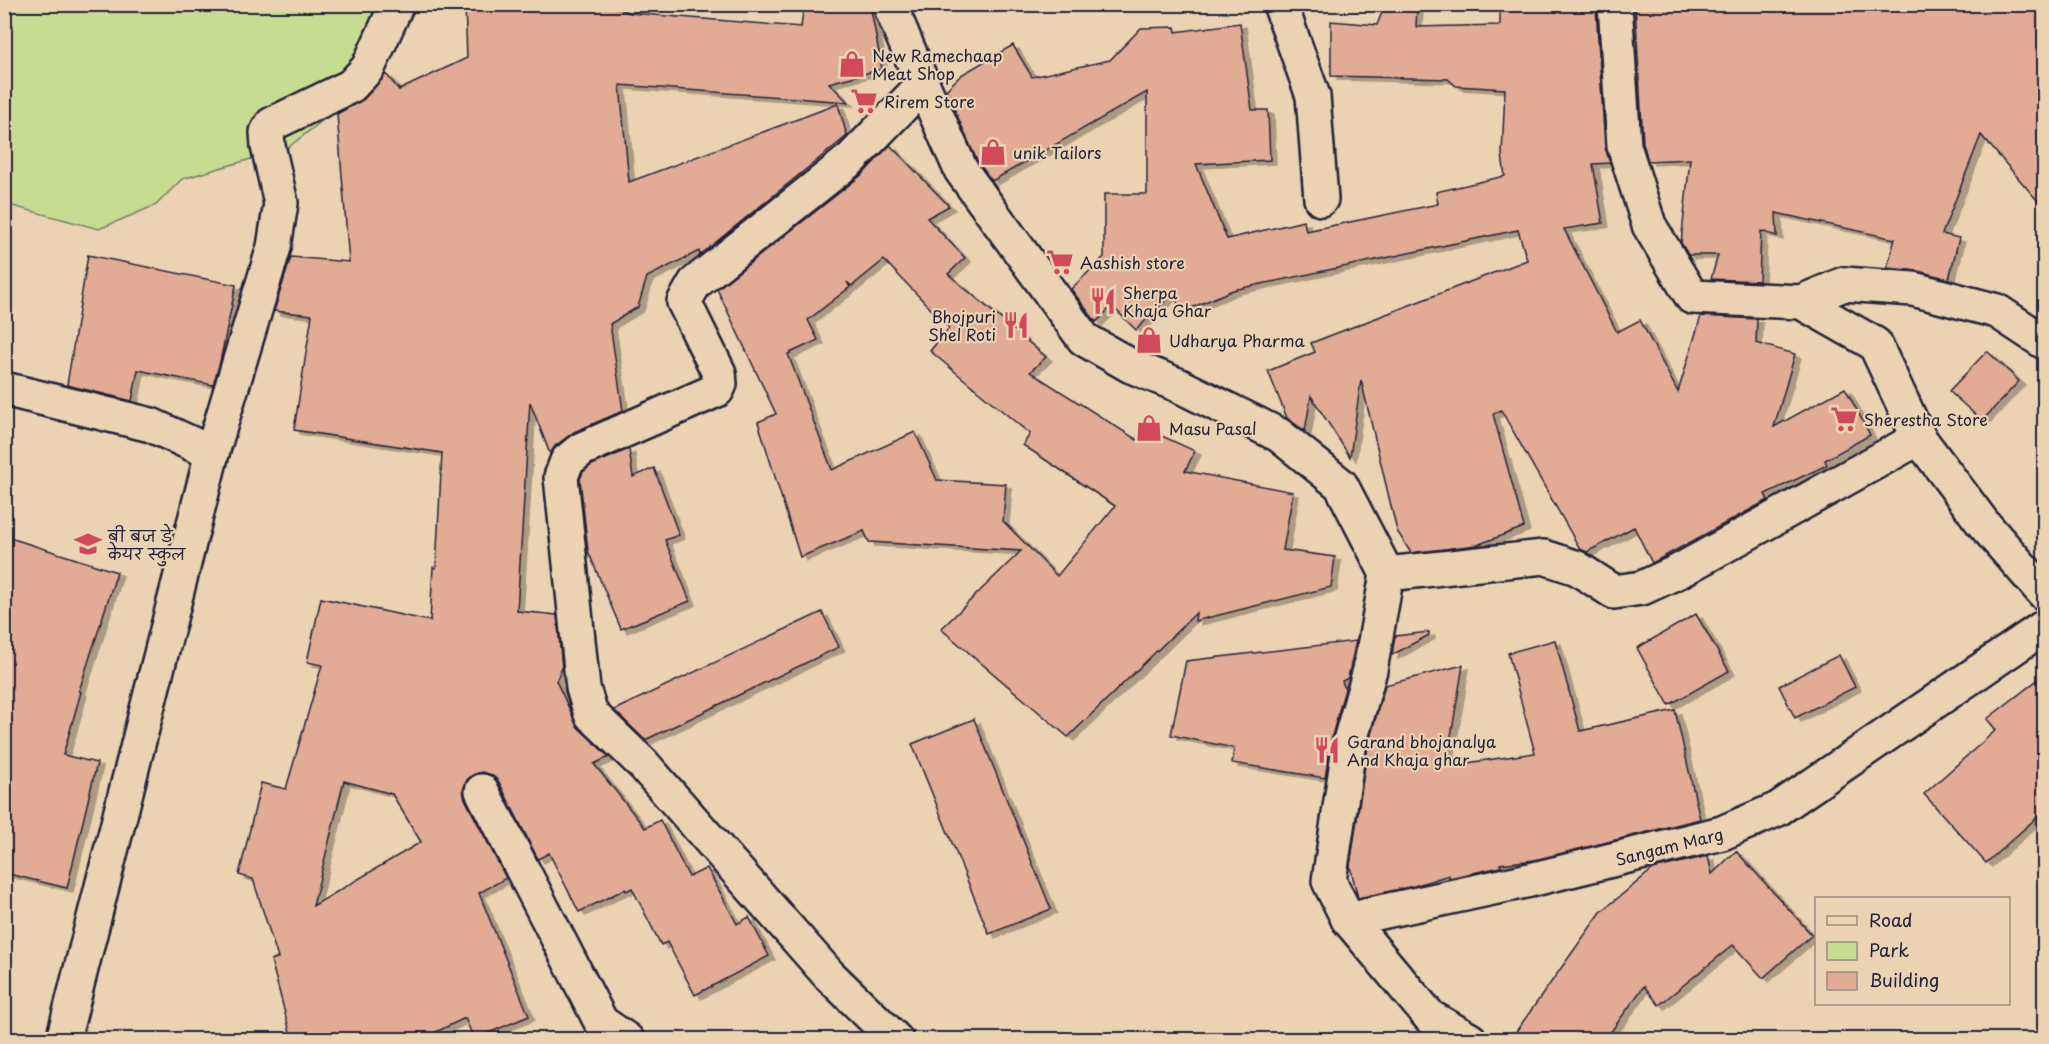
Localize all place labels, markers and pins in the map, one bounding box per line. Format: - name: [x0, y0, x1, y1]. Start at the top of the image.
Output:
- place label: New Ramechaap Meat Shop: [872, 43, 1003, 85]
- shop icon: New Ramechaap Meat Shop: [837, 49, 867, 79]
- supermarket icon: Rirem Store: [849, 86, 879, 116]
- place label: Rirem Store: [884, 89, 975, 113]
- shop icon: unik Tailors: [978, 137, 1008, 167]
- place label: unik Tailors: [1013, 140, 1101, 164]
- supermarket icon: Aashish store: [1045, 247, 1075, 277]
- place label: Aashish store: [1080, 250, 1185, 274]
- place label: Sherpa Khaja Ghar: [1123, 280, 1212, 322]
- restaurant icon: Sherpa Khaja Ghar: [1088, 286, 1118, 316]
- place label: Bhojpuri Shel Roti: [928, 304, 996, 346]
- restaurant icon: Bhojpuri Shel Roti: [1001, 310, 1031, 340]
- shop icon: Udharya Pharma: [1134, 325, 1164, 355]
- place label: Udharya Pharma: [1169, 328, 1305, 352]
- supermarket icon: Sherestha Store: [1829, 404, 1859, 434]
- place label: Sherestha Store: [1864, 407, 1988, 431]
- shop icon: Masu Pasal: [1134, 413, 1164, 443]
- place label: Masu Pasal: [1169, 416, 1257, 440]
- place label: बी बज डे केयर स्कुल: [107, 523, 186, 567]
- school or university icon: बी बज डे केयर स्कुल: [73, 529, 103, 559]
- place label: Garand bhojanalya And Khaja ghar: [1347, 729, 1496, 771]
- restaurant icon: Garand bhojanalya And Khaja ghar: [1312, 735, 1342, 765]

